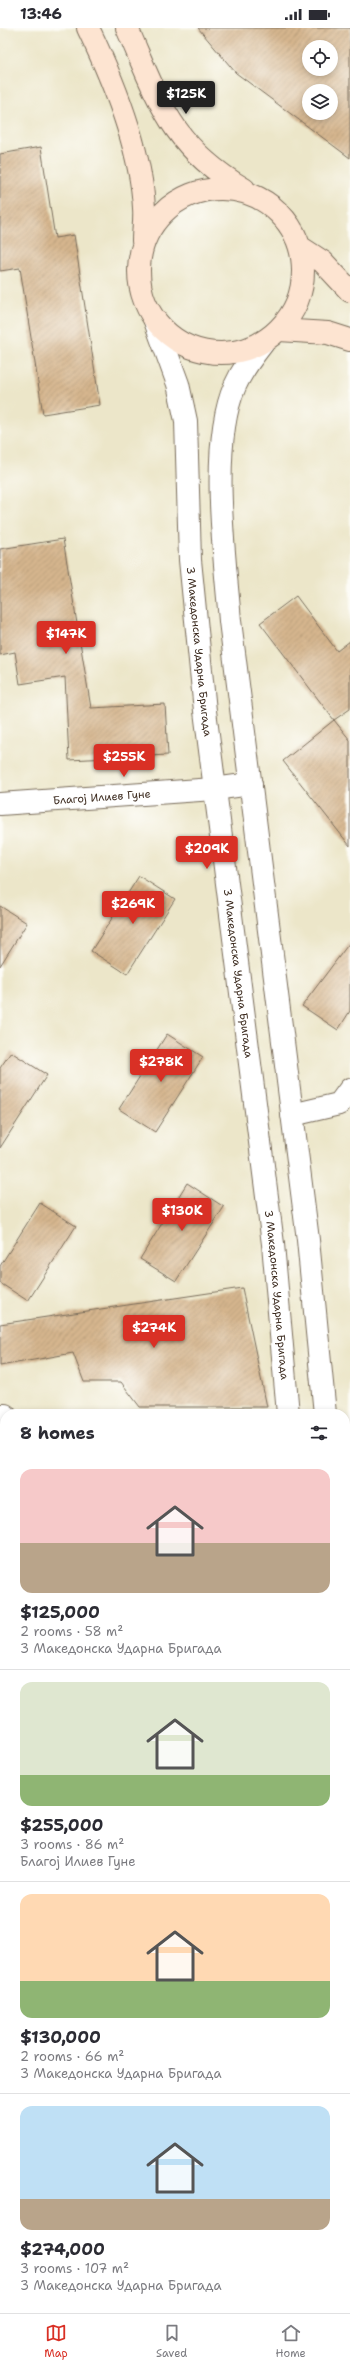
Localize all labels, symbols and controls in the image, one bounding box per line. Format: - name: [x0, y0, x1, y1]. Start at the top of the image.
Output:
- text: 13:46: [20, 4, 62, 24]
- map controls: [302, 40, 338, 120]
- button: locate: [302, 40, 338, 76]
- pin: $125K: [158, 81, 214, 115]
- button: layers: [302, 84, 338, 120]
- text: $125K: [166, 85, 206, 102]
- street label: 3 Македонска Ударна Бригада: [183, 566, 215, 738]
- pin: $147K: [38, 621, 94, 655]
- text: $147K: [46, 625, 86, 642]
- pin: $255K: [96, 744, 152, 778]
- text: $255K: [103, 748, 145, 765]
- street label: Благој Илиев Гуне: [52, 786, 151, 808]
- pin: $209K: [179, 836, 235, 870]
- text: $209K: [185, 840, 229, 857]
- street label: 3 Македонска Ударна Бригада: [220, 888, 256, 1059]
- pin: $269K: [105, 891, 161, 925]
- text: $269K: [111, 895, 155, 912]
- pin: $278K: [133, 1049, 189, 1083]
- text: $278K: [139, 1053, 183, 1070]
- pin: $130K: [154, 1198, 210, 1232]
- text: $130K: [161, 1202, 203, 1219]
- street label: 3 Македонска Ударна Бригада: [261, 1209, 292, 1381]
- pin: $274K: [126, 1315, 182, 1349]
- text: $274K: [132, 1319, 176, 1336]
- text: 8 homes: [20, 1422, 95, 1444]
- icon: filters: [308, 1422, 330, 1444]
- icon: home: [139, 1495, 211, 1567]
- text: $125,000: [20, 1601, 100, 1623]
- text: 2 rooms · 58 m²: [20, 1623, 123, 1640]
- text: 3 Македонска Ударна Бригада: [20, 1640, 221, 1657]
- icon: home: [139, 1708, 211, 1780]
- text: $255,000: [20, 1814, 103, 1836]
- text: 3 rooms · 86 m²: [20, 1836, 124, 1853]
- text: Благој Илиев Гуне: [20, 1853, 136, 1870]
- icon: home: [139, 1920, 211, 1992]
- text: $130,000: [20, 2026, 101, 2048]
- text: 2 rooms · 66 m²: [20, 2048, 124, 2065]
- text: 3 Македонска Ударна Бригада: [20, 2065, 221, 2082]
- icon: home: [139, 2132, 211, 2204]
- text: $274,000: [20, 2238, 105, 2260]
- text: 3 rooms · 107 m²: [20, 2260, 129, 2277]
- text: 3 Македонска Ударна Бригада: [20, 2277, 221, 2294]
- tab: Map: [44, 2322, 68, 2361]
- tab: Saved: [156, 2322, 187, 2361]
- tab: Home: [276, 2322, 306, 2361]

